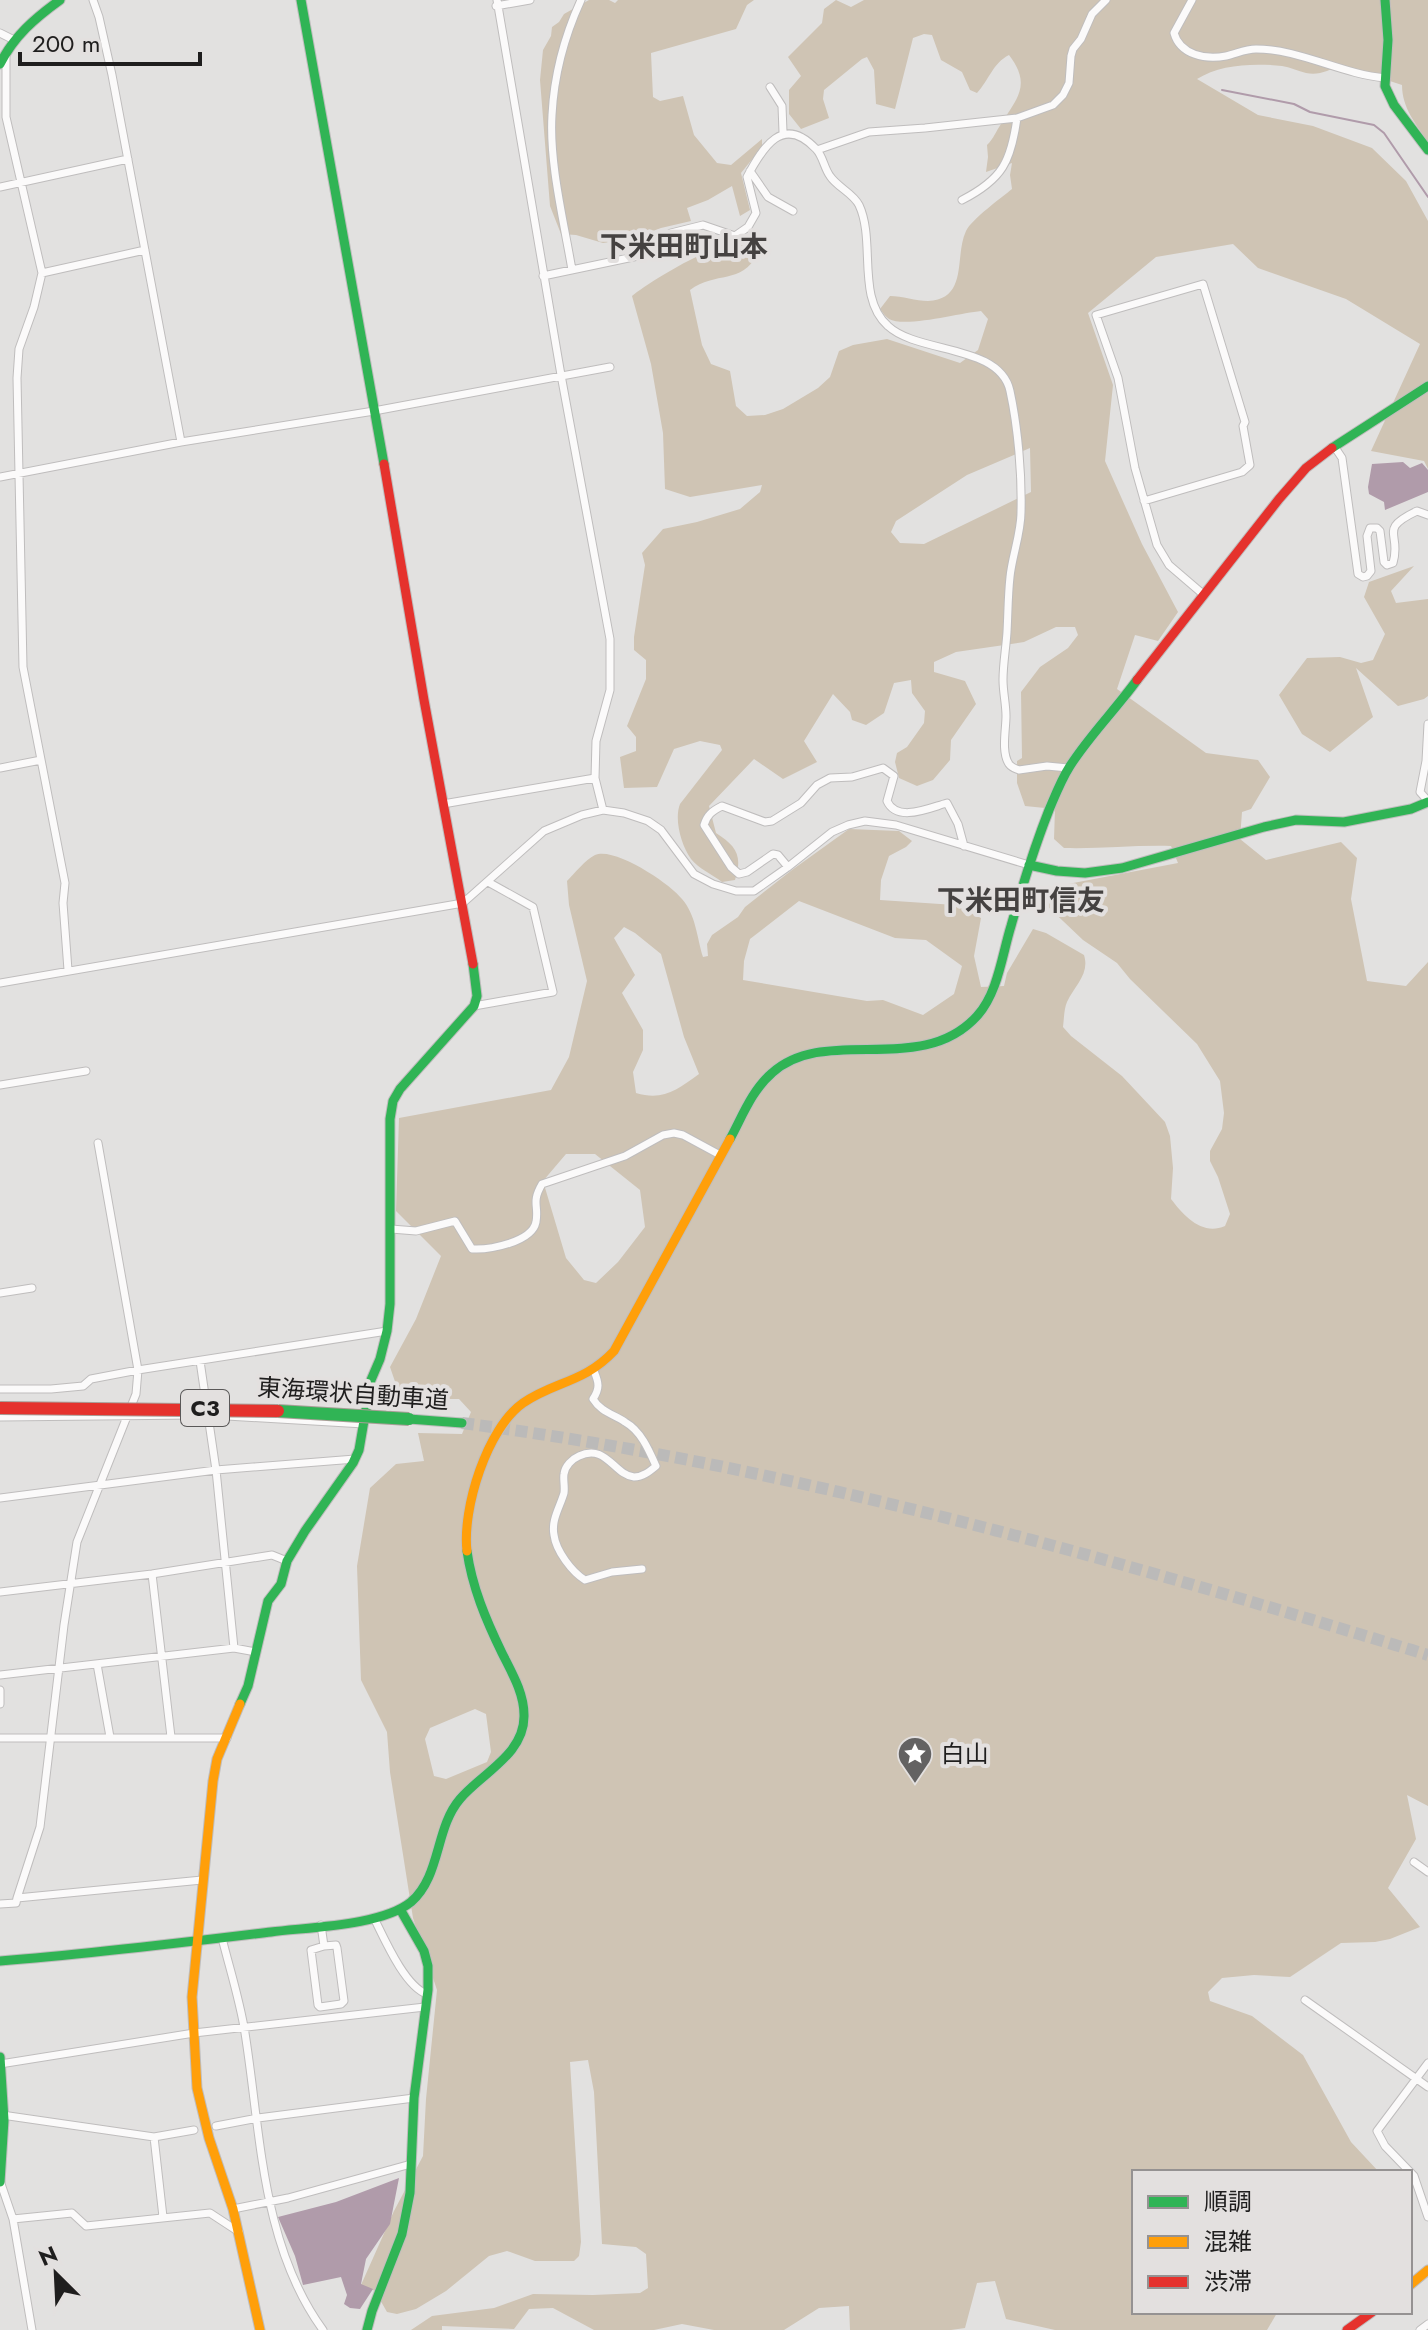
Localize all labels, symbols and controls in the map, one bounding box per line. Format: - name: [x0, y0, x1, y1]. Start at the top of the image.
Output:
- scale bar: [20, 16, 200, 66]
- text: 200 m: [32, 26, 100, 61]
- district label: 下米田町山本: [600, 226, 768, 267]
- district label: 下米田町信友: [937, 880, 1105, 921]
- street label: 東海環状自動車道: [256, 1369, 450, 1418]
- road number: C3: [181, 1390, 229, 1426]
- place icon: 白山: [896, 1735, 934, 1785]
- place label: 白山: [941, 1736, 989, 1771]
- legend: [1132, 2170, 1412, 2314]
- text: 順調: [1204, 2184, 1252, 2219]
- text: 混雑: [1204, 2224, 1252, 2259]
- north arrow: [16, 2234, 96, 2314]
- text: N: [33, 2238, 62, 2274]
- text: 渋滞: [1204, 2264, 1252, 2299]

